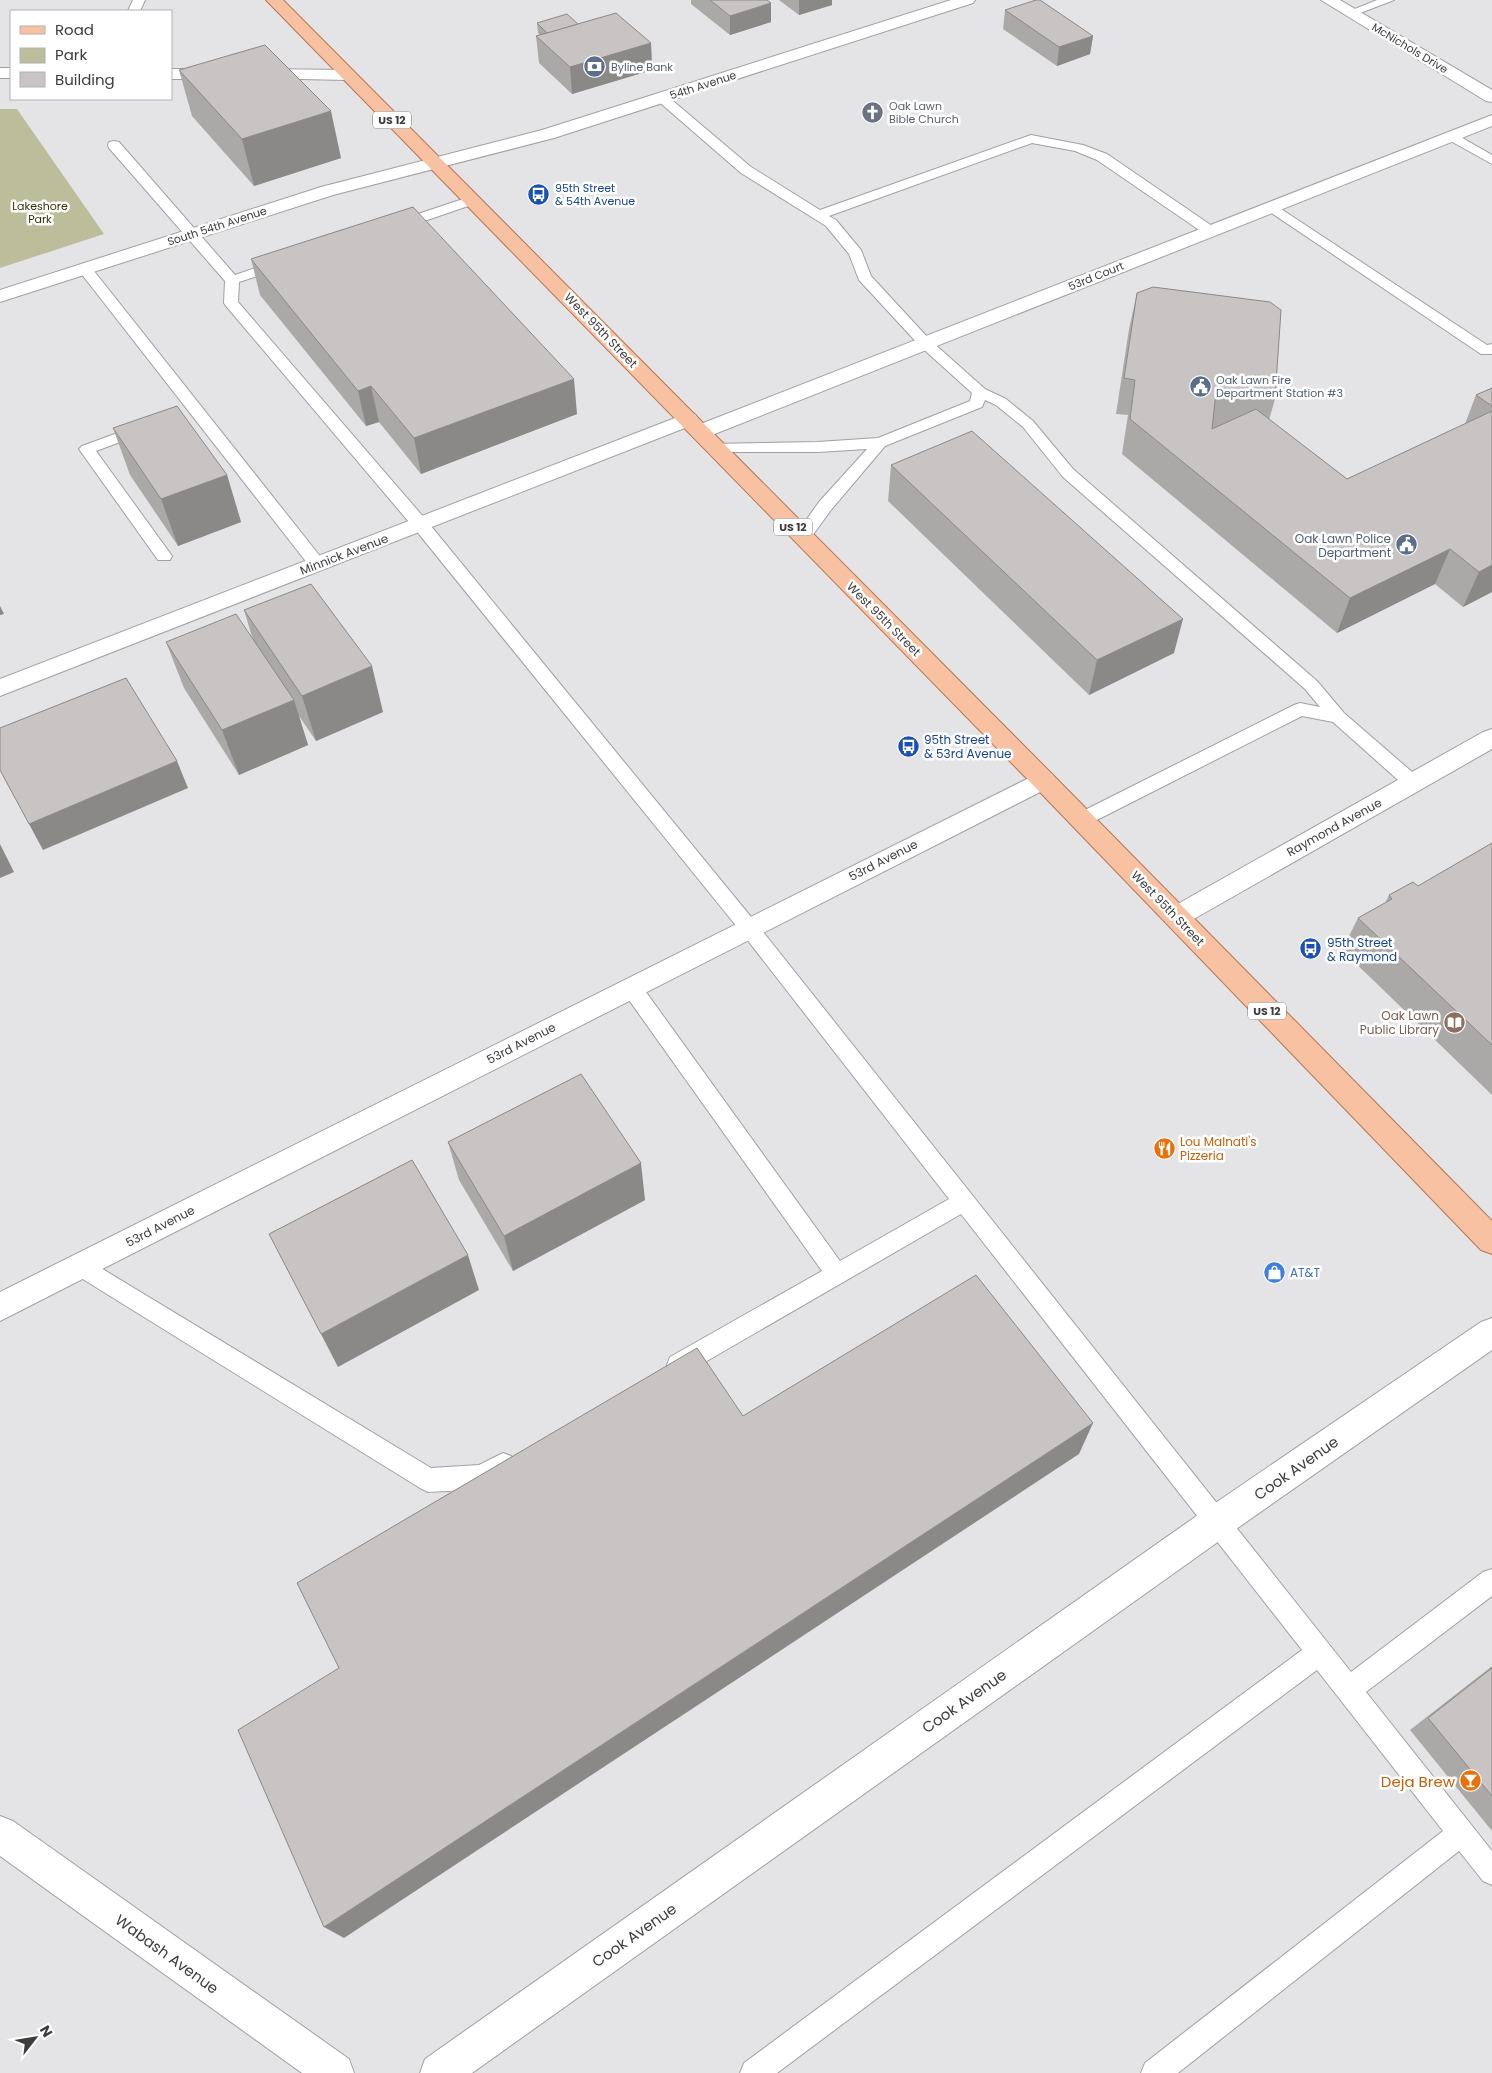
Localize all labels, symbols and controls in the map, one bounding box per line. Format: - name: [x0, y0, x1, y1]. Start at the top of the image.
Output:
- legend: [10, 10, 172, 100]
- text: Road: [55, 19, 94, 40]
- street label: McNichols Drive: [1369, 19, 1451, 77]
- text: Park: [55, 44, 87, 65]
- bank icon: Byline Bank: [583, 55, 607, 79]
- place label: Byline Bank: [611, 59, 673, 75]
- street label: 54th Avenue: [668, 67, 739, 103]
- text: Building: [55, 69, 115, 90]
- place label: Oak Lawn Bible Church: [889, 98, 959, 127]
- church icon: Oak Lawn Bible Church: [861, 100, 885, 124]
- road number: US 12: [373, 112, 411, 128]
- place label: 95th Street & 54th Avenue: [555, 180, 635, 209]
- bus stop icon: 95th Street & 54th Avenue: [527, 182, 551, 206]
- park label: Lakeshore Park: [12, 198, 68, 227]
- street label: South 54th Avenue: [165, 202, 269, 250]
- street label: 53rd Court: [1066, 258, 1126, 294]
- street label: West 95th Street: [561, 289, 641, 371]
- place label: Oak Lawn Fire Department Station #3: [1216, 372, 1343, 401]
- public building icon: Oak Lawn Fire Department Station #3: [1188, 374, 1212, 398]
- road number: US 12: [774, 518, 812, 536]
- street label: Minnick Avenue: [297, 529, 391, 579]
- place label: Oak Lawn Police Department: [1295, 530, 1391, 561]
- public building icon: Oak Lawn Police Department: [1395, 533, 1419, 557]
- street label: West 95th Street: [843, 578, 925, 660]
- place label: 95th Street & 53rd Avenue: [924, 731, 1012, 762]
- bus stop icon: 95th Street & 53rd Avenue: [896, 734, 920, 758]
- street label: Raymond Avenue: [1283, 794, 1385, 860]
- street label: 53rd Avenue: [846, 835, 920, 885]
- street label: West 95th Street: [1128, 867, 1208, 949]
- place label: 95th Street & Raymond: [1327, 934, 1397, 965]
- bus stop icon: 95th Street & Raymond: [1299, 937, 1323, 961]
- road number: US 12: [1248, 1002, 1286, 1019]
- place label: Oak Lawn Public Library: [1360, 1007, 1439, 1038]
- library icon: Oak Lawn Public Library: [1443, 1010, 1467, 1034]
- street label: 53rd Avenue: [484, 1018, 558, 1068]
- place label: Lou Malnati's Pizzeria: [1180, 1133, 1256, 1164]
- restaurant icon: Lou Malnati's Pizzeria: [1152, 1136, 1176, 1160]
- street label: 53rd Avenue: [123, 1201, 197, 1251]
- shop icon: AT&T: [1262, 1260, 1286, 1284]
- place label: AT&T: [1290, 1264, 1320, 1281]
- street label: Cook Avenue: [1249, 1431, 1343, 1505]
- street label: Cook Avenue: [917, 1664, 1011, 1738]
- bar icon: Deja Brew: [1459, 1769, 1483, 1793]
- place label: Deja Brew: [1381, 1771, 1456, 1792]
- street label: Cook Avenue: [587, 1898, 681, 1972]
- street label: Wabash Avenue: [111, 1909, 223, 1999]
- north arrow: [10, 2013, 60, 2063]
- text: N: [35, 2022, 57, 2041]

